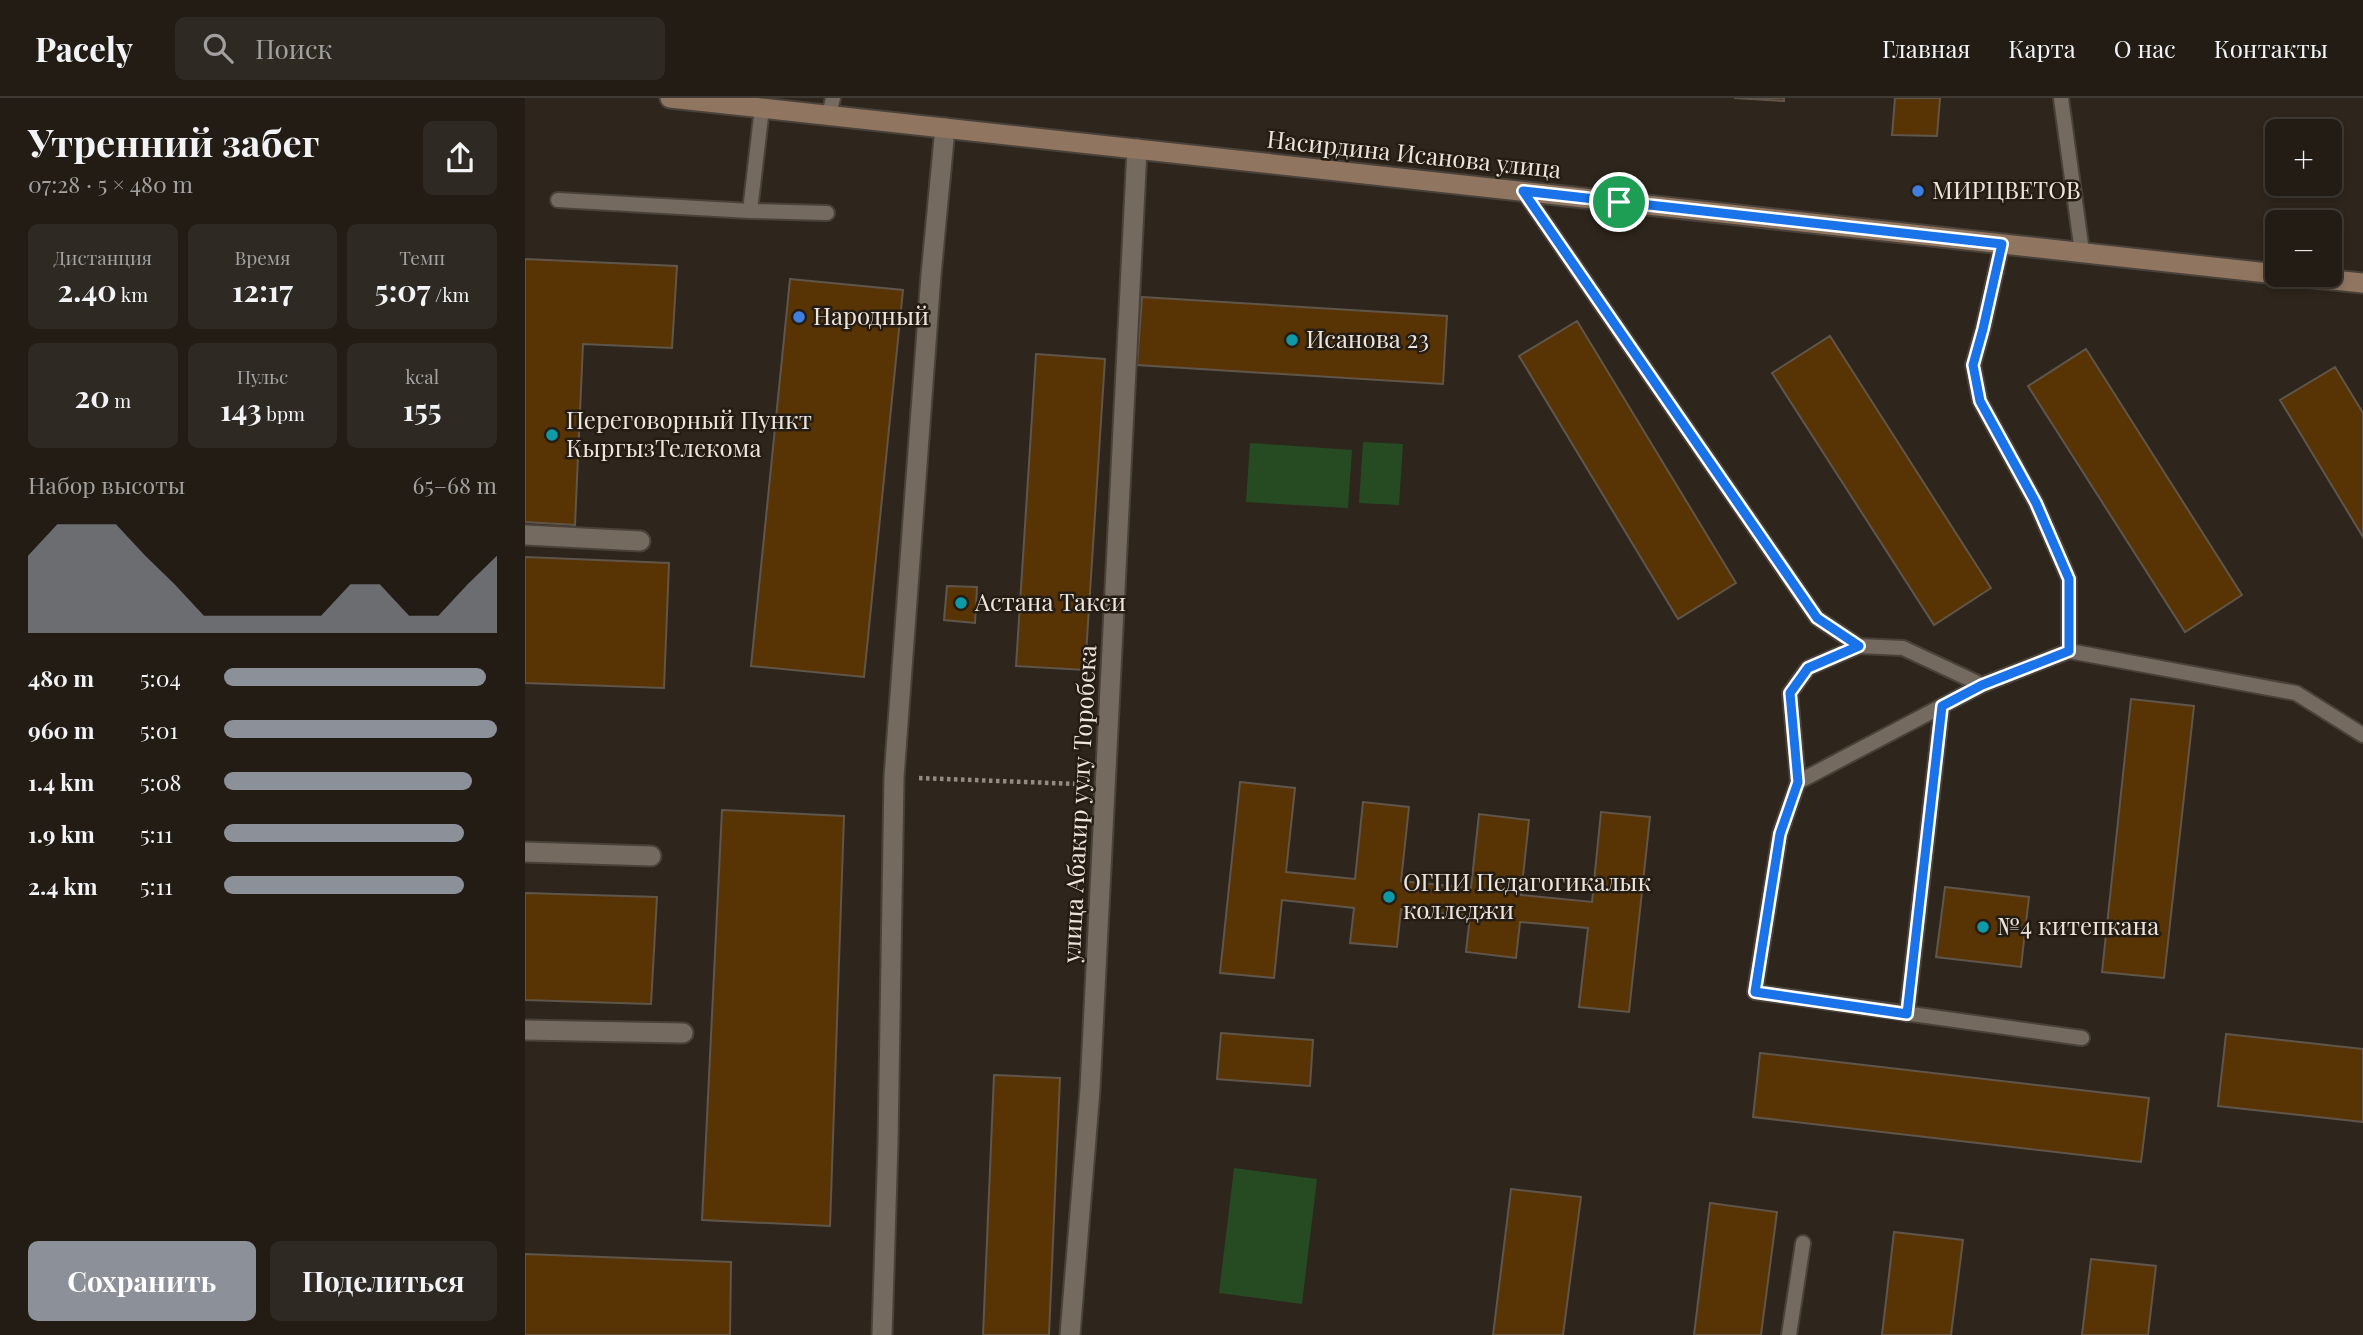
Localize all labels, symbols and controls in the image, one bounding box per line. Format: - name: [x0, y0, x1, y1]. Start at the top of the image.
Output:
- search box: [175, 17, 665, 80]
- text: Pacely: [35, 26, 133, 70]
- icon: search: [199, 29, 237, 67]
- text: Поиск: [255, 31, 333, 66]
- text: Главная: [1882, 32, 1970, 64]
- text: Карта: [2008, 32, 2076, 64]
- text: О нас: [2114, 32, 2176, 64]
- text: Контакты: [2214, 32, 2328, 64]
- text: Утренний забег: [28, 116, 319, 167]
- map controls: [2265, 119, 2342, 287]
- button: +: [2265, 119, 2342, 196]
- button: share: [423, 121, 497, 195]
- street label: Насирдина Исанова улица: [1265, 122, 1563, 184]
- text: 07:28 · 5 × 480 m: [28, 168, 193, 199]
- pin: [1589, 172, 1649, 232]
- place label: МИРЦВЕТОВ: [1932, 173, 2081, 205]
- icon: arrive: [1600, 183, 1638, 221]
- marker: МИРЦВЕТОВ: [1910, 183, 1926, 199]
- button: −: [2265, 210, 2342, 287]
- text: Дистанция: [54, 244, 152, 270]
- text: Время: [234, 244, 291, 270]
- text: Темп: [399, 244, 445, 270]
- text: 2.40: [58, 270, 117, 310]
- text: 12:17: [232, 270, 293, 310]
- text: 5:07: [375, 270, 430, 310]
- text: km: [117, 281, 148, 307]
- text: /km: [430, 281, 469, 307]
- place label: Народный: [813, 299, 929, 331]
- marker: Народный: [791, 309, 807, 325]
- place label: Исанова 23: [1306, 322, 1429, 354]
- marker: Исанова 23: [1284, 332, 1300, 348]
- text: Пульс: [237, 363, 288, 389]
- text: kcal: [405, 363, 439, 389]
- text: 20: [75, 376, 110, 416]
- text: m: [110, 387, 131, 413]
- text: 143: [220, 389, 262, 429]
- text: 155: [403, 389, 442, 429]
- text: bpm: [262, 400, 305, 426]
- place label: Переговорный Пункт КыргызТелекома: [566, 403, 812, 463]
- marker: Переговорный Пункт КыргызТелекома: [544, 427, 560, 443]
- text: Набор высоты: [28, 469, 185, 500]
- text: 65–68 m: [412, 469, 497, 500]
- place label: Астана Такси: [974, 585, 1126, 617]
- marker: Астана Такси: [953, 595, 969, 611]
- street label: улица Абакир уулу Торобека: [1054, 644, 1102, 965]
- text: 480 m: [28, 662, 94, 693]
- text: 5:04: [140, 662, 181, 693]
- text: 960 m: [28, 714, 95, 745]
- text: 5:01: [140, 714, 178, 745]
- text: 1.4 km: [28, 766, 94, 797]
- text: 5:08: [140, 766, 181, 797]
- text: 1.9 km: [28, 818, 95, 849]
- text: 5:11: [140, 818, 173, 849]
- place label: ОГПИ Педагогикалык колледжи: [1403, 865, 1652, 925]
- text: 2.4 km: [28, 870, 98, 901]
- text: 5:11: [140, 870, 173, 901]
- marker: ОГПИ Педагогикалык колледжи: [1381, 889, 1397, 905]
- place label: №4 китепкана: [1997, 909, 2159, 941]
- marker: №4 китепкана: [1975, 919, 1991, 935]
- button: Сохранить: [28, 1241, 256, 1321]
- button: Поделиться: [270, 1241, 497, 1321]

